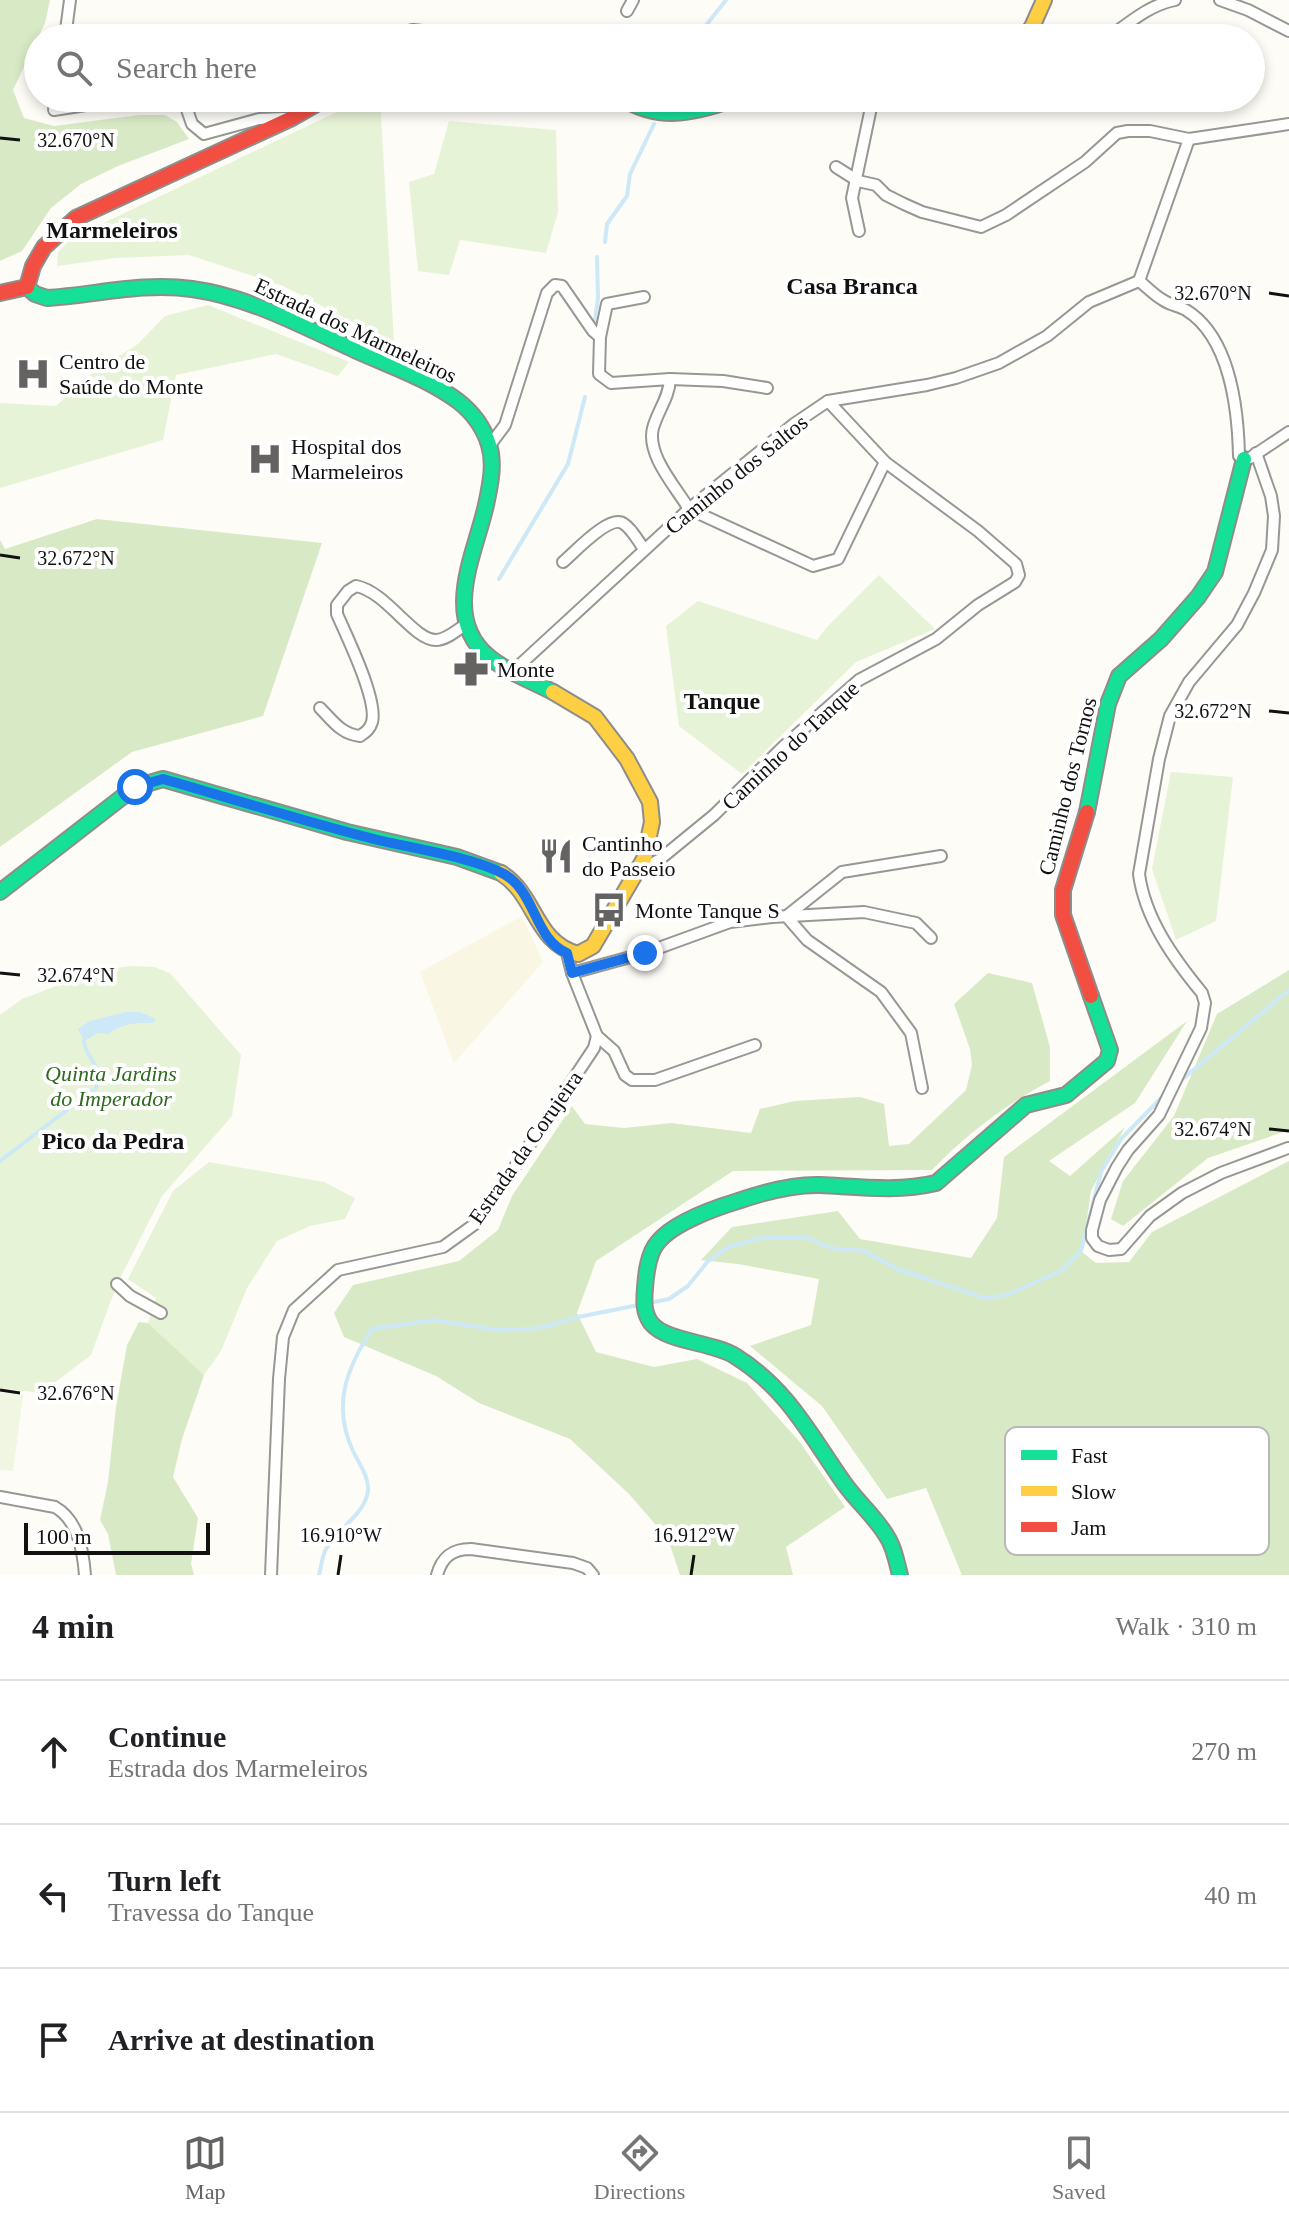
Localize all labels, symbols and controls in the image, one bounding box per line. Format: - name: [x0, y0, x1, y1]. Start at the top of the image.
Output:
- search box: [24, 24, 1265, 112]
- icon: search: [52, 46, 96, 90]
- text: Search here: [116, 51, 257, 84]
- text: 32.670°N: [37, 129, 115, 151]
- district label: Marmeleiros: [46, 217, 178, 243]
- street label: Estrada dos Marmeleiros: [251, 273, 461, 388]
- district label: Casa Branca: [786, 273, 918, 299]
- text: 32.670°N: [1174, 282, 1252, 304]
- place label: Centro de Saúde do Monte: [59, 349, 203, 399]
- hospital icon: Centro de Saúde do Monte: [14, 355, 52, 393]
- street label: Caminho dos Saltos: [660, 409, 813, 539]
- place label: Hospital dos Marmeleiros: [291, 434, 403, 484]
- hospital icon: Hospital dos Marmeleiros: [246, 440, 284, 478]
- text: 32.672°N: [37, 547, 115, 569]
- pharmacy icon: Monte: [452, 650, 490, 688]
- place label: Monte: [497, 657, 554, 682]
- street label: Caminho do Tanque: [717, 676, 864, 815]
- district label: Tanque: [684, 688, 761, 714]
- street label: Caminho dos Tornos: [1033, 694, 1102, 878]
- text: 32.672°N: [1174, 700, 1252, 722]
- route start: [117, 769, 153, 805]
- place label: Cantinho do Passeio: [582, 831, 676, 881]
- restaurant icon: Cantinho do Passeio: [537, 837, 575, 875]
- bus stop icon: Monte Tanque S: [590, 891, 628, 929]
- place label: Monte Tanque S: [635, 898, 780, 923]
- route end: [627, 935, 663, 971]
- text: 32.674°N: [37, 964, 115, 986]
- park label: Quinta Jardins do Imperador: [45, 1061, 177, 1111]
- street label: Estrada da Corujeira: [463, 1066, 588, 1229]
- text: 32.674°N: [1174, 1118, 1252, 1140]
- district label: Pico da Pedra: [42, 1128, 184, 1154]
- text: 32.676°N: [37, 1382, 115, 1404]
- legend: [1005, 1427, 1269, 1555]
- text: Fast: [1071, 1443, 1108, 1468]
- text: Slow: [1071, 1479, 1116, 1504]
- text: Jam: [1071, 1515, 1106, 1540]
- scale bar: [24, 1519, 210, 1555]
- text: 100 m: [36, 1524, 92, 1549]
- text: 16.910°W: [300, 1524, 382, 1546]
- text: 16.912°W: [653, 1524, 735, 1546]
- text: 4 min: [32, 1608, 114, 1645]
- text: Walk · 310 m: [1115, 1612, 1257, 1641]
- text: Continue: [108, 1720, 226, 1753]
- icon: ahead: [32, 1730, 76, 1774]
- text: 270 m: [1191, 1737, 1257, 1766]
- text: Estrada dos Marmeleiros: [108, 1754, 368, 1783]
- text: Turn left: [108, 1864, 221, 1897]
- icon: left: [32, 1874, 76, 1918]
- text: 40 m: [1204, 1881, 1257, 1910]
- text: Travessa do Tanque: [108, 1898, 314, 1927]
- icon: arrive: [32, 2018, 76, 2062]
- text: Arrive at destination: [108, 2023, 375, 2056]
- tab: Map: [183, 2131, 227, 2205]
- tab: Directions: [594, 2131, 685, 2205]
- tab: Saved: [1052, 2131, 1106, 2205]

